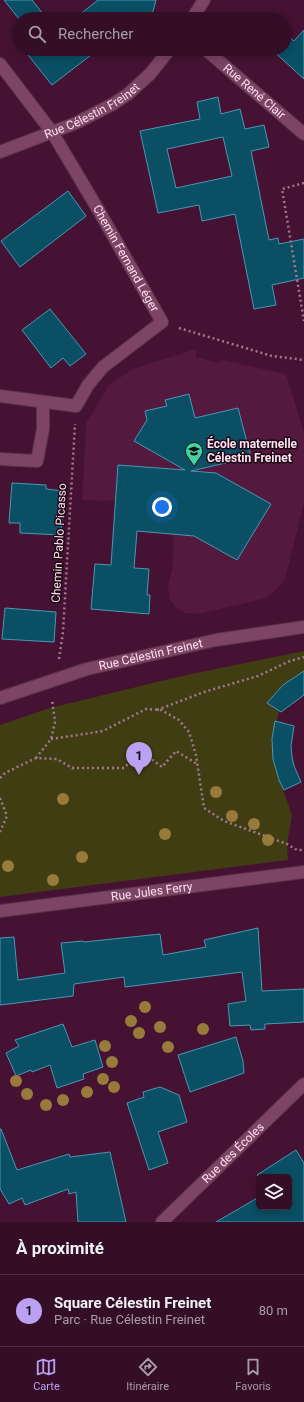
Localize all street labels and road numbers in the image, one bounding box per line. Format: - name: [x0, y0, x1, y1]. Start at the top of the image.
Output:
- street label: Rue René Clair: [220, 61, 288, 122]
- street label: Rue Célestin Freinet: [42, 80, 142, 141]
- street label: Chemin Fernand Léger: [90, 202, 162, 314]
- street label: Chemin Pablo Picasso: [49, 483, 69, 603]
- street label: Rue Célestin Freinet: [97, 636, 204, 673]
- street label: Rue Jules Ferry: [110, 879, 194, 904]
- street label: Rue des Écoles: [199, 1120, 267, 1186]

